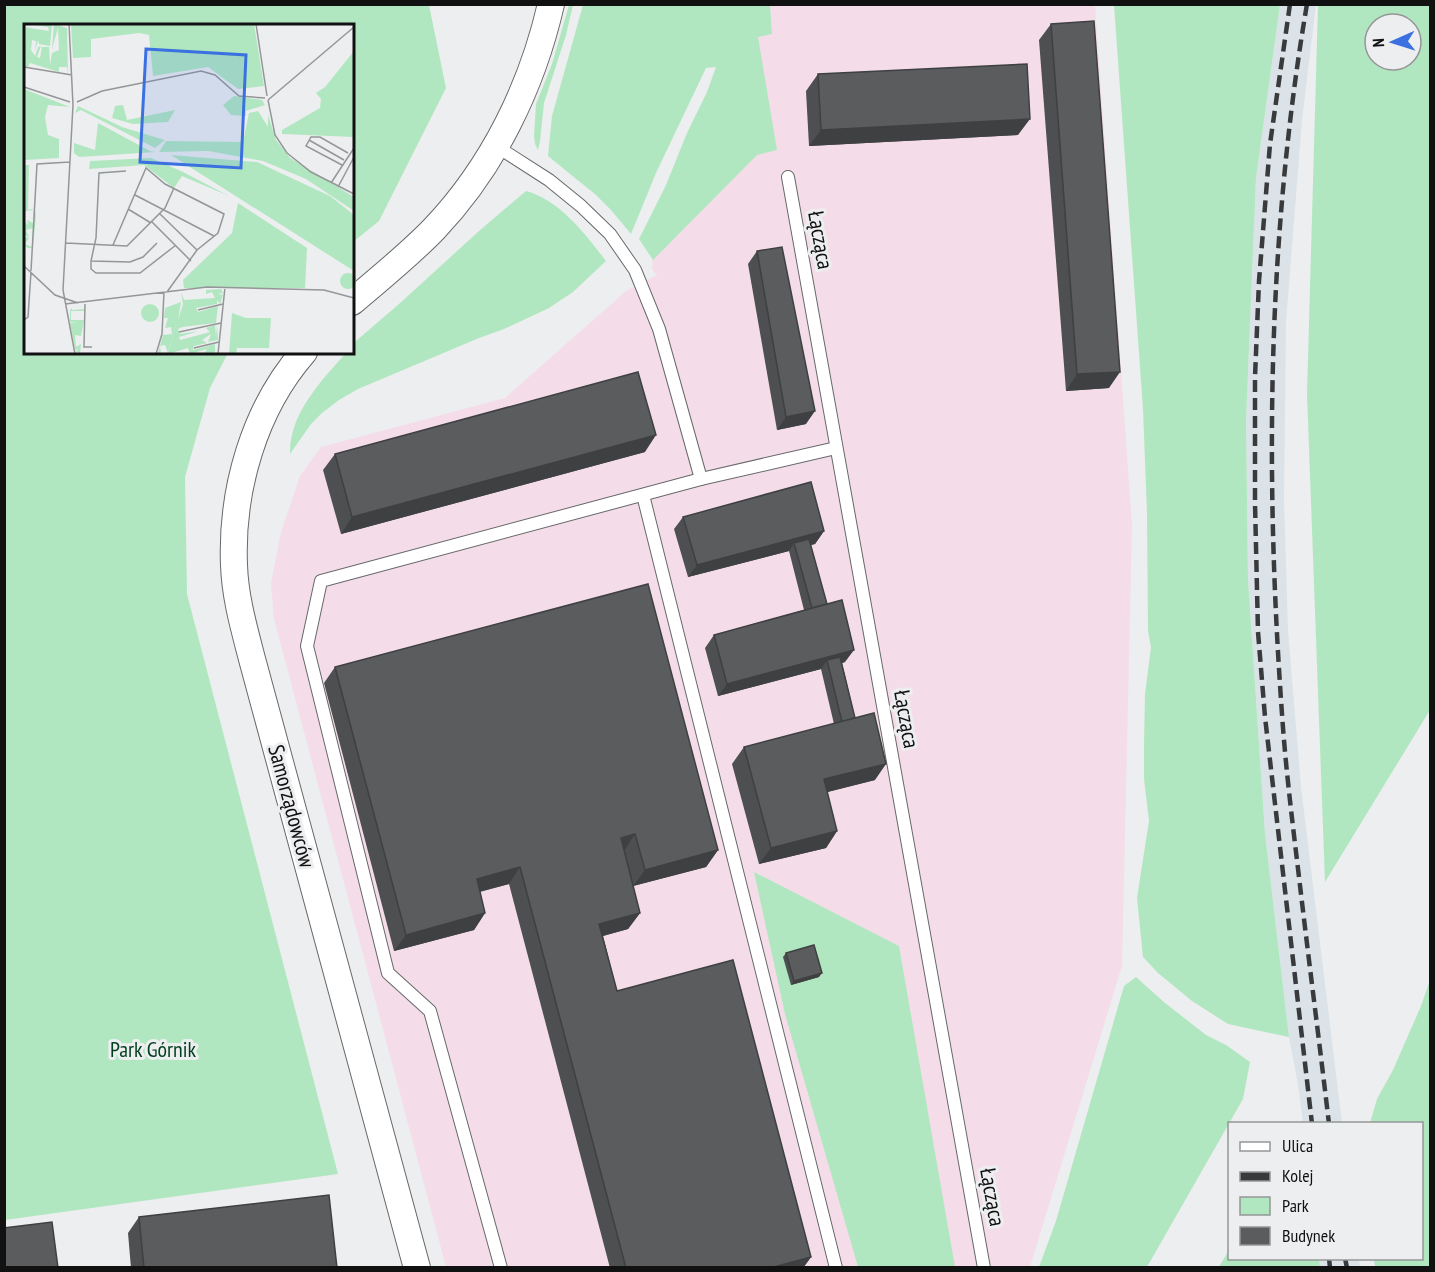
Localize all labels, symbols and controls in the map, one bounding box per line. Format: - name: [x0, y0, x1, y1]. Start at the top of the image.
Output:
- north arrow: [1363, 12, 1423, 72]
- inset map: [24, 24, 354, 354]
- text: N: [1368, 38, 1388, 48]
- street label: Łącząca: [802, 209, 840, 271]
- street label: Łącząca: [888, 688, 926, 750]
- street label: Samorządowców: [262, 741, 322, 871]
- park label: Park Górnik: [110, 1035, 197, 1063]
- legend: [1228, 1122, 1423, 1260]
- text: Ulica: [1282, 1134, 1313, 1157]
- text: Kolej: [1282, 1164, 1313, 1187]
- street label: Łącząca: [974, 1166, 1012, 1228]
- text: Park: [1282, 1194, 1309, 1217]
- text: Budynek: [1282, 1224, 1335, 1247]

